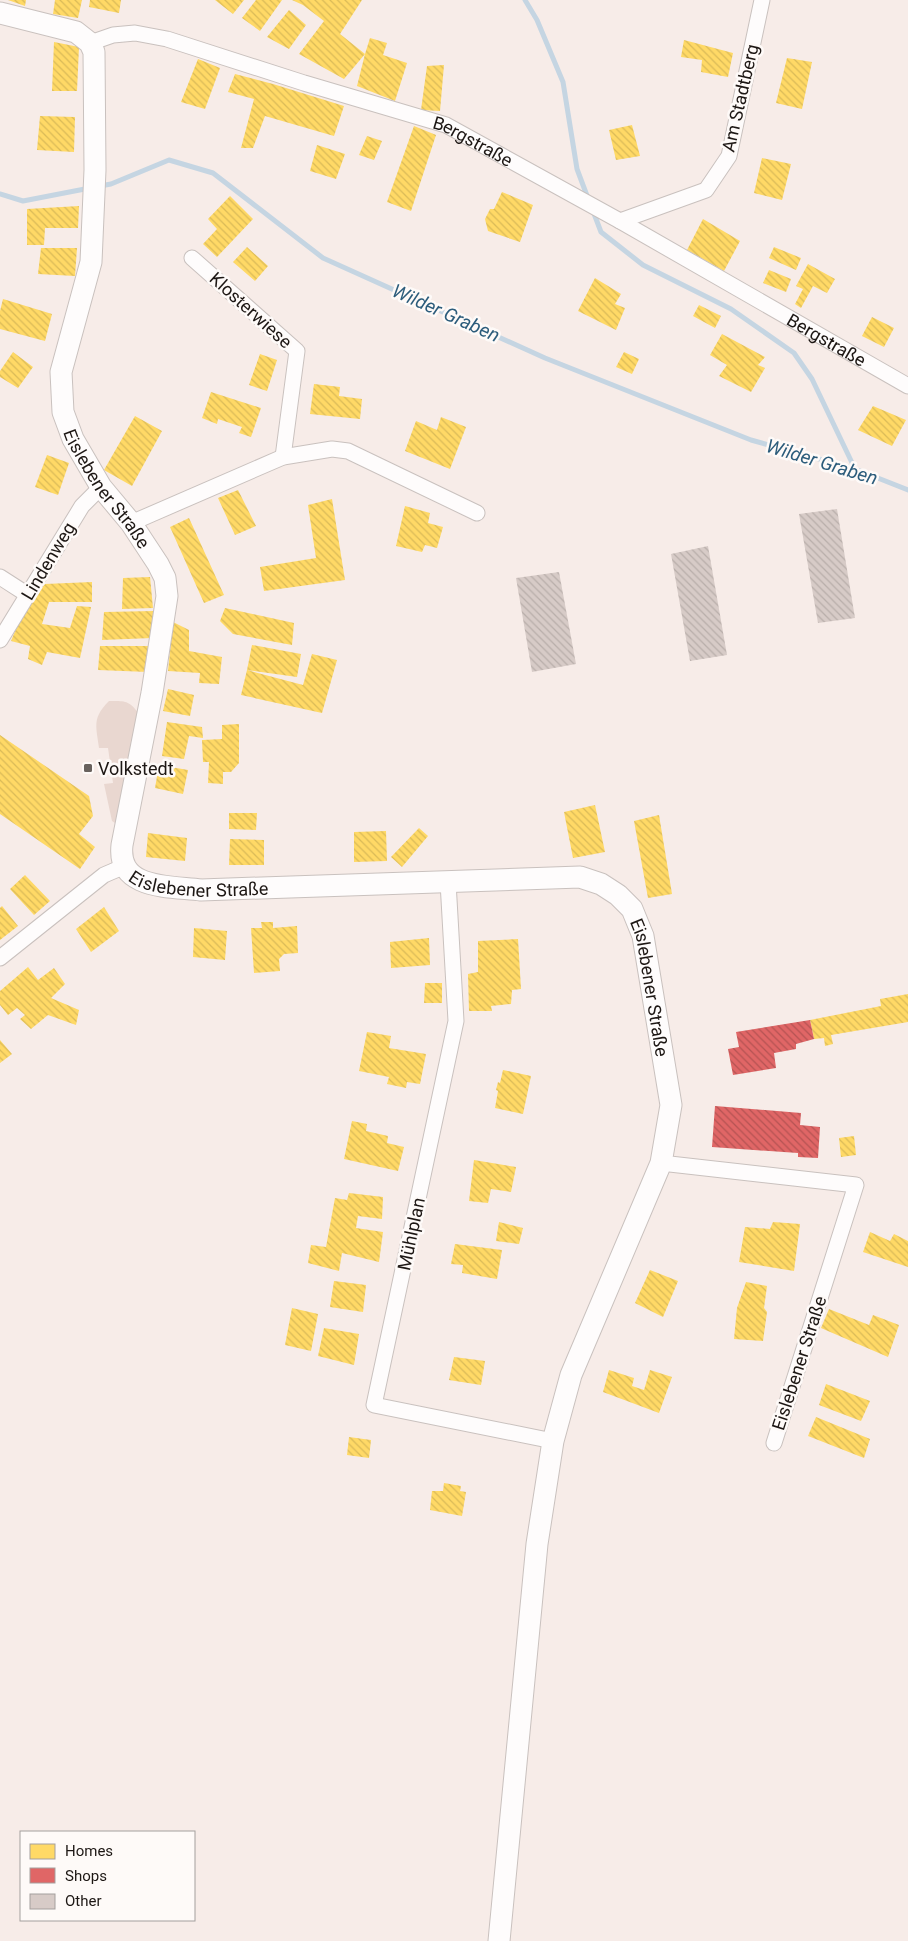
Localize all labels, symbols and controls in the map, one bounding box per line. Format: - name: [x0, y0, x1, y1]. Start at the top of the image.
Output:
- street label: Am Stadtberg: [717, 42, 763, 154]
- street label: Bergstraße: [431, 111, 517, 170]
- street label: Klosterwiese: [206, 268, 296, 352]
- water label: Wilder Graben: [389, 279, 503, 347]
- street label: Bergstraße: [783, 309, 870, 370]
- street label: Eislebener Straße: [60, 426, 155, 552]
- water label: Wilder Graben: [764, 434, 880, 490]
- street label: Lindenweg: [17, 518, 79, 604]
- place label: Volkstedt: [98, 758, 174, 779]
- marker: Volkstedt: [82, 762, 94, 774]
- street label: Eislebener Straße: [125, 866, 269, 901]
- street label: Eislebener Straße: [626, 915, 673, 1058]
- street label: Mühlplan: [393, 1196, 429, 1272]
- street label: Eislebener Straße: [767, 1293, 831, 1433]
- legend: [20, 1831, 195, 1921]
- text: Homes: [65, 1842, 113, 1860]
- text: Shops: [65, 1867, 107, 1885]
- text: Other: [65, 1892, 102, 1910]

